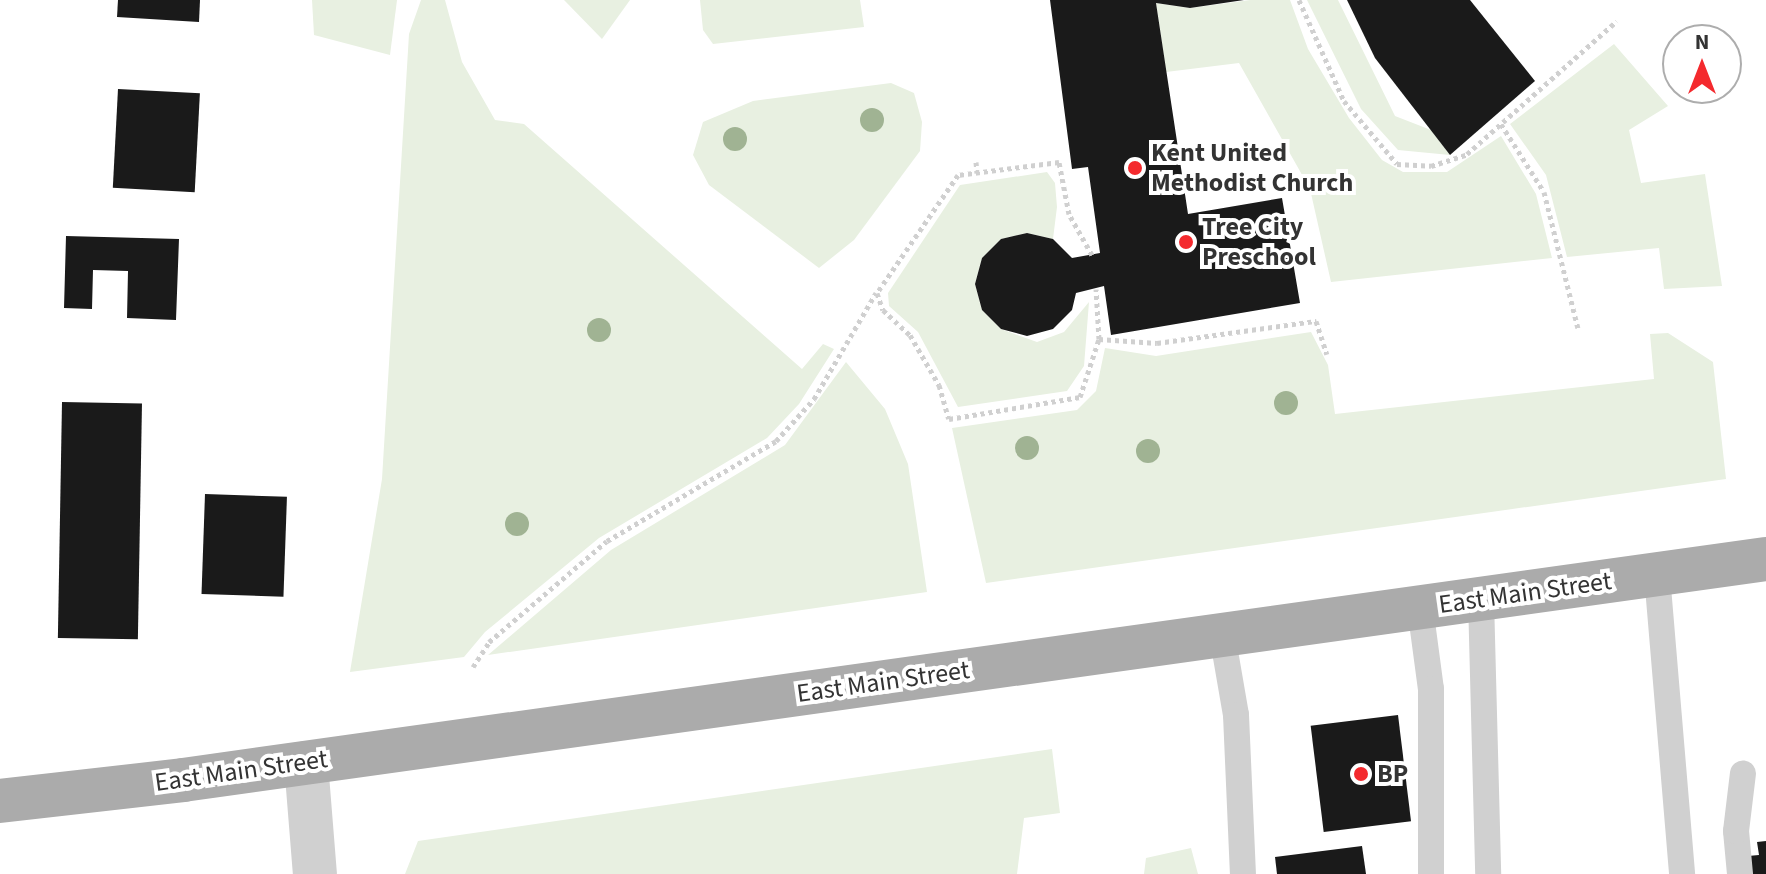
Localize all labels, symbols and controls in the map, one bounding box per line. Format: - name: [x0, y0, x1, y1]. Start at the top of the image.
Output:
- north arrow: [1662, 24, 1742, 104]
- text: N: [1695, 26, 1709, 58]
- place label: Kent United Methodist Church: [1151, 137, 1353, 198]
- marker: Kent United Methodist Church: [1126, 159, 1144, 177]
- place label: Tree City Preschool: [1202, 211, 1316, 272]
- marker: Tree City Preschool: [1177, 233, 1195, 251]
- street label: East Main Street: [1437, 565, 1613, 621]
- street label: East Main Street: [795, 654, 971, 710]
- street label: East Main Street: [153, 743, 329, 799]
- place label: BP: [1377, 758, 1408, 790]
- marker: BP: [1352, 765, 1370, 783]

